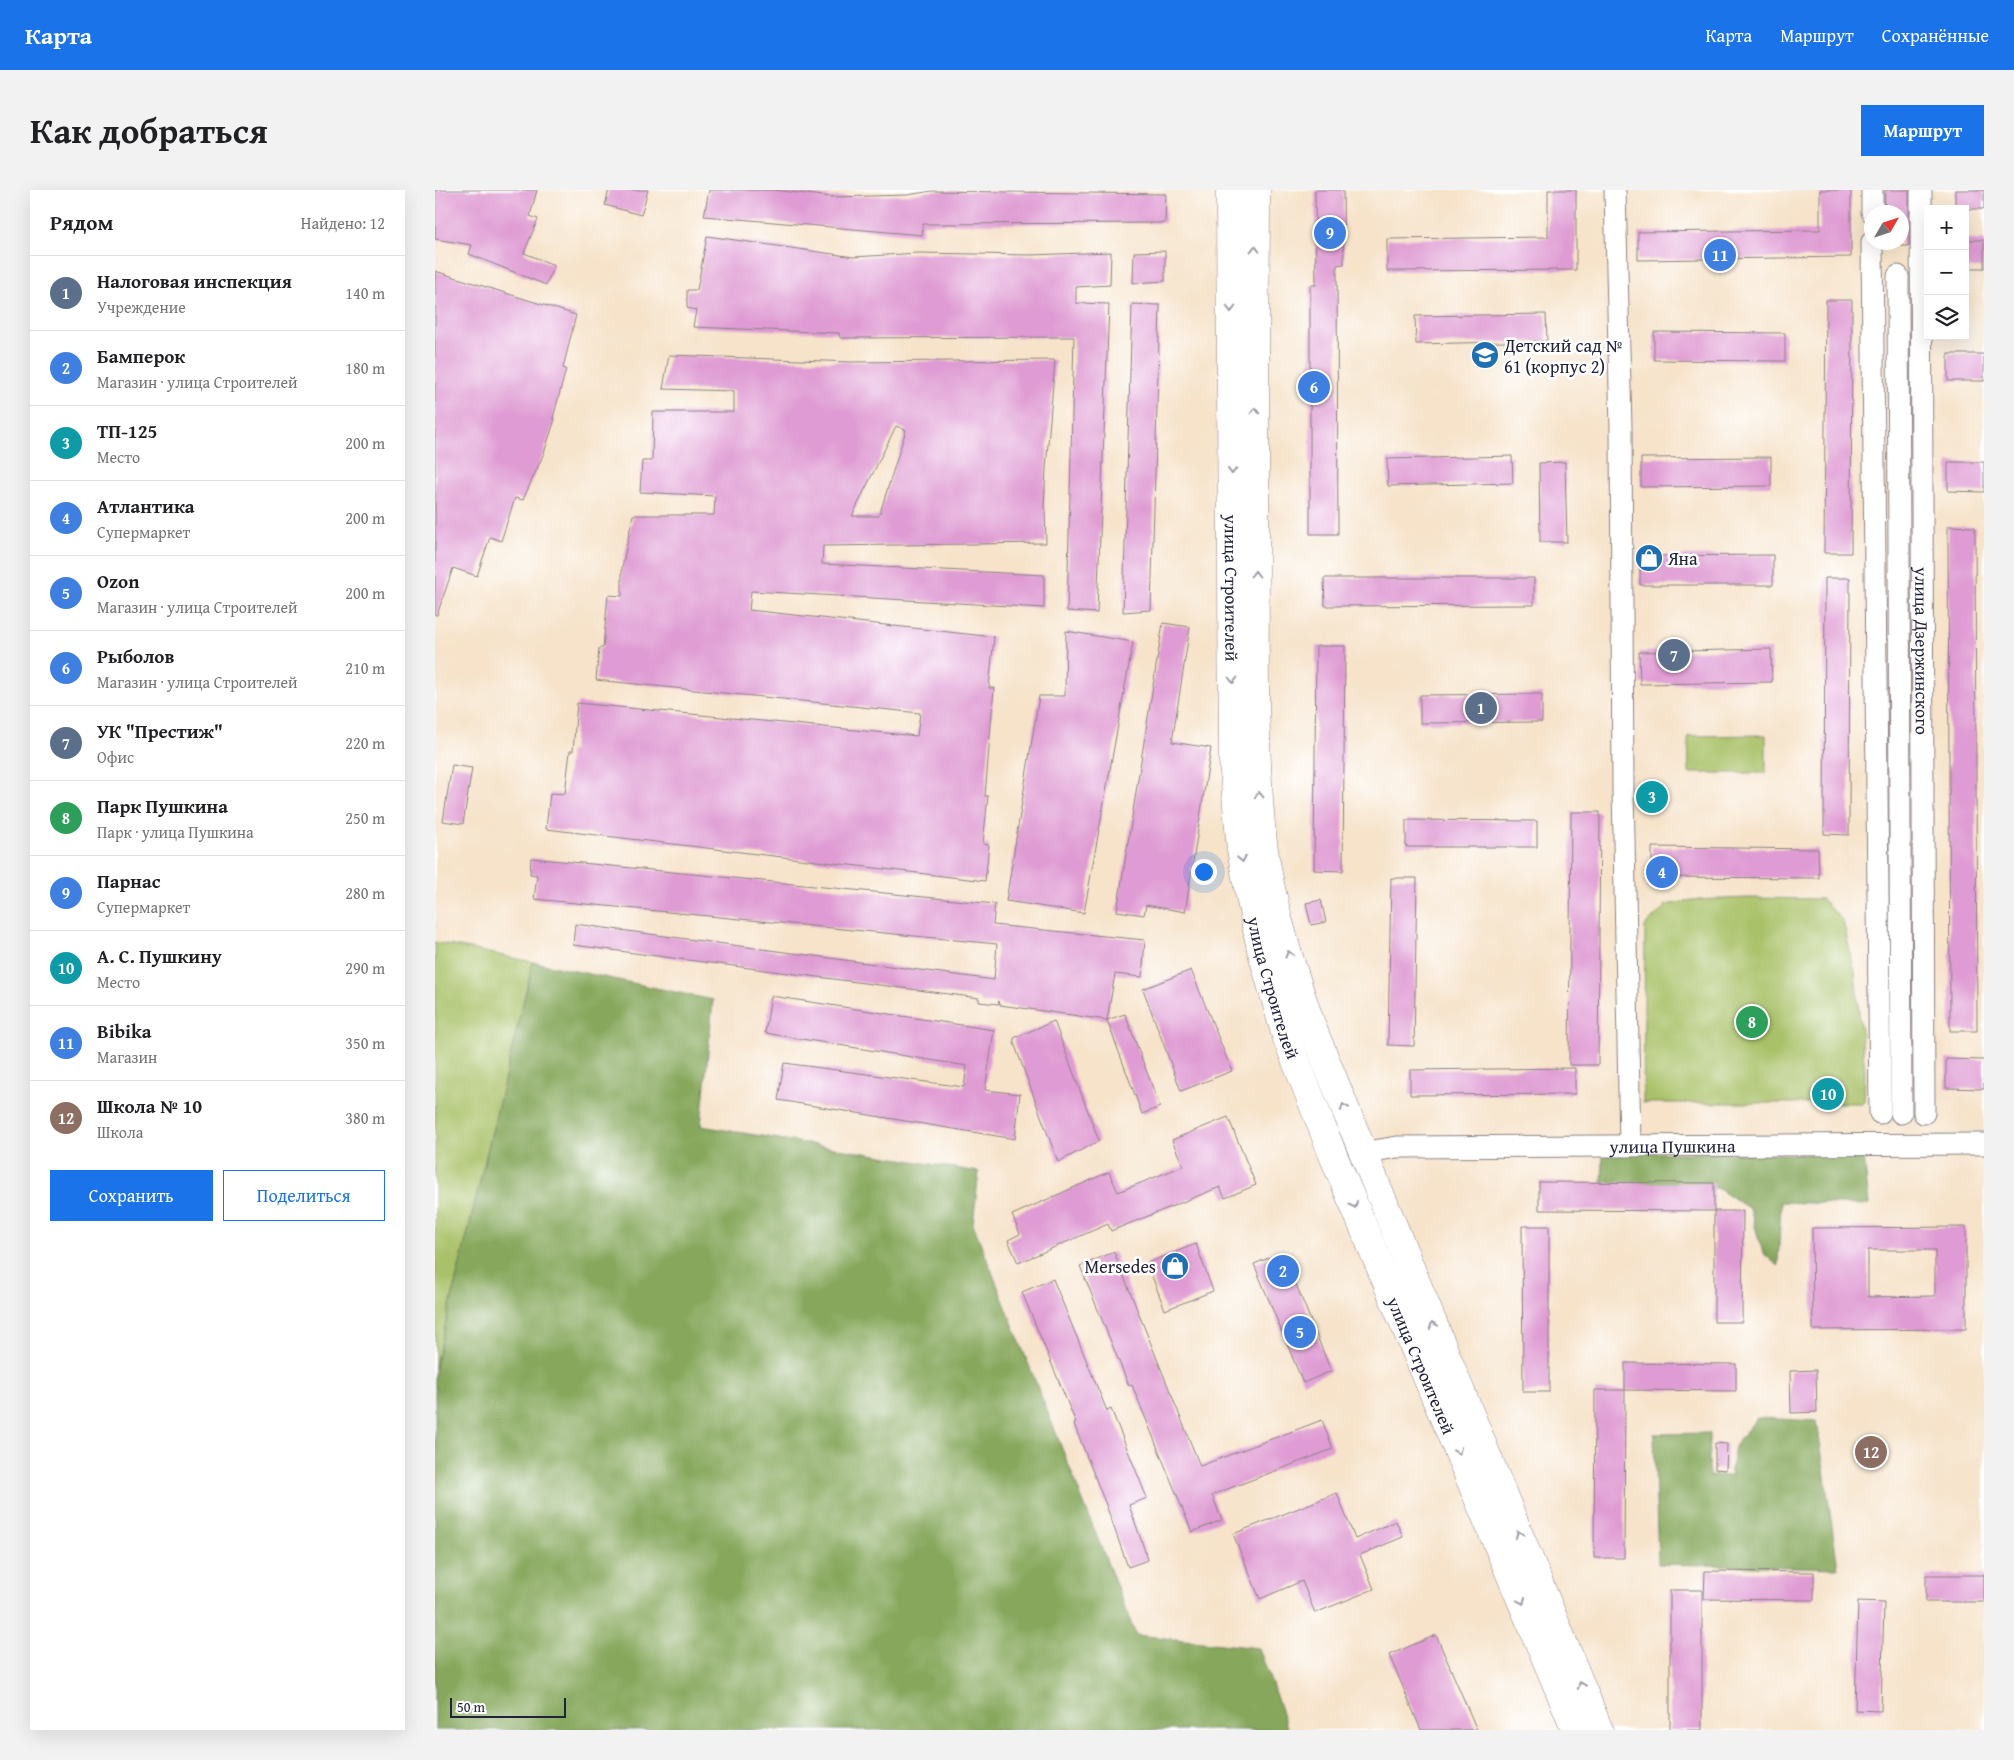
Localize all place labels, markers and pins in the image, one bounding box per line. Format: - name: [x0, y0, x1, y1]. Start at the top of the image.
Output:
- pin: 9: [1314, 214, 1346, 252]
- pin: 11: [1704, 236, 1736, 274]
- place label: Детский сад № 61 (корпус 2): [1503, 332, 1623, 380]
- school or university icon: Детский сад № 61 (корпус 2): [1470, 340, 1500, 370]
- pin: 6: [1298, 368, 1330, 406]
- shop icon: Яна: [1634, 543, 1664, 573]
- place label: Яна: [1667, 545, 1698, 572]
- pin: 7: [1658, 636, 1690, 674]
- pin: 1: [1465, 689, 1497, 727]
- pin: 3: [1636, 778, 1668, 816]
- pin: 4: [1646, 853, 1678, 891]
- pin: 8: [1736, 1003, 1768, 1041]
- pin: 10: [1812, 1075, 1844, 1113]
- shop icon: Mersedes: [1160, 1251, 1190, 1281]
- pin: 2: [1267, 1252, 1299, 1290]
- place label: Mersedes: [1085, 1253, 1156, 1280]
- pin: 5: [1284, 1313, 1316, 1351]
- pin: 12: [1855, 1433, 1887, 1471]

